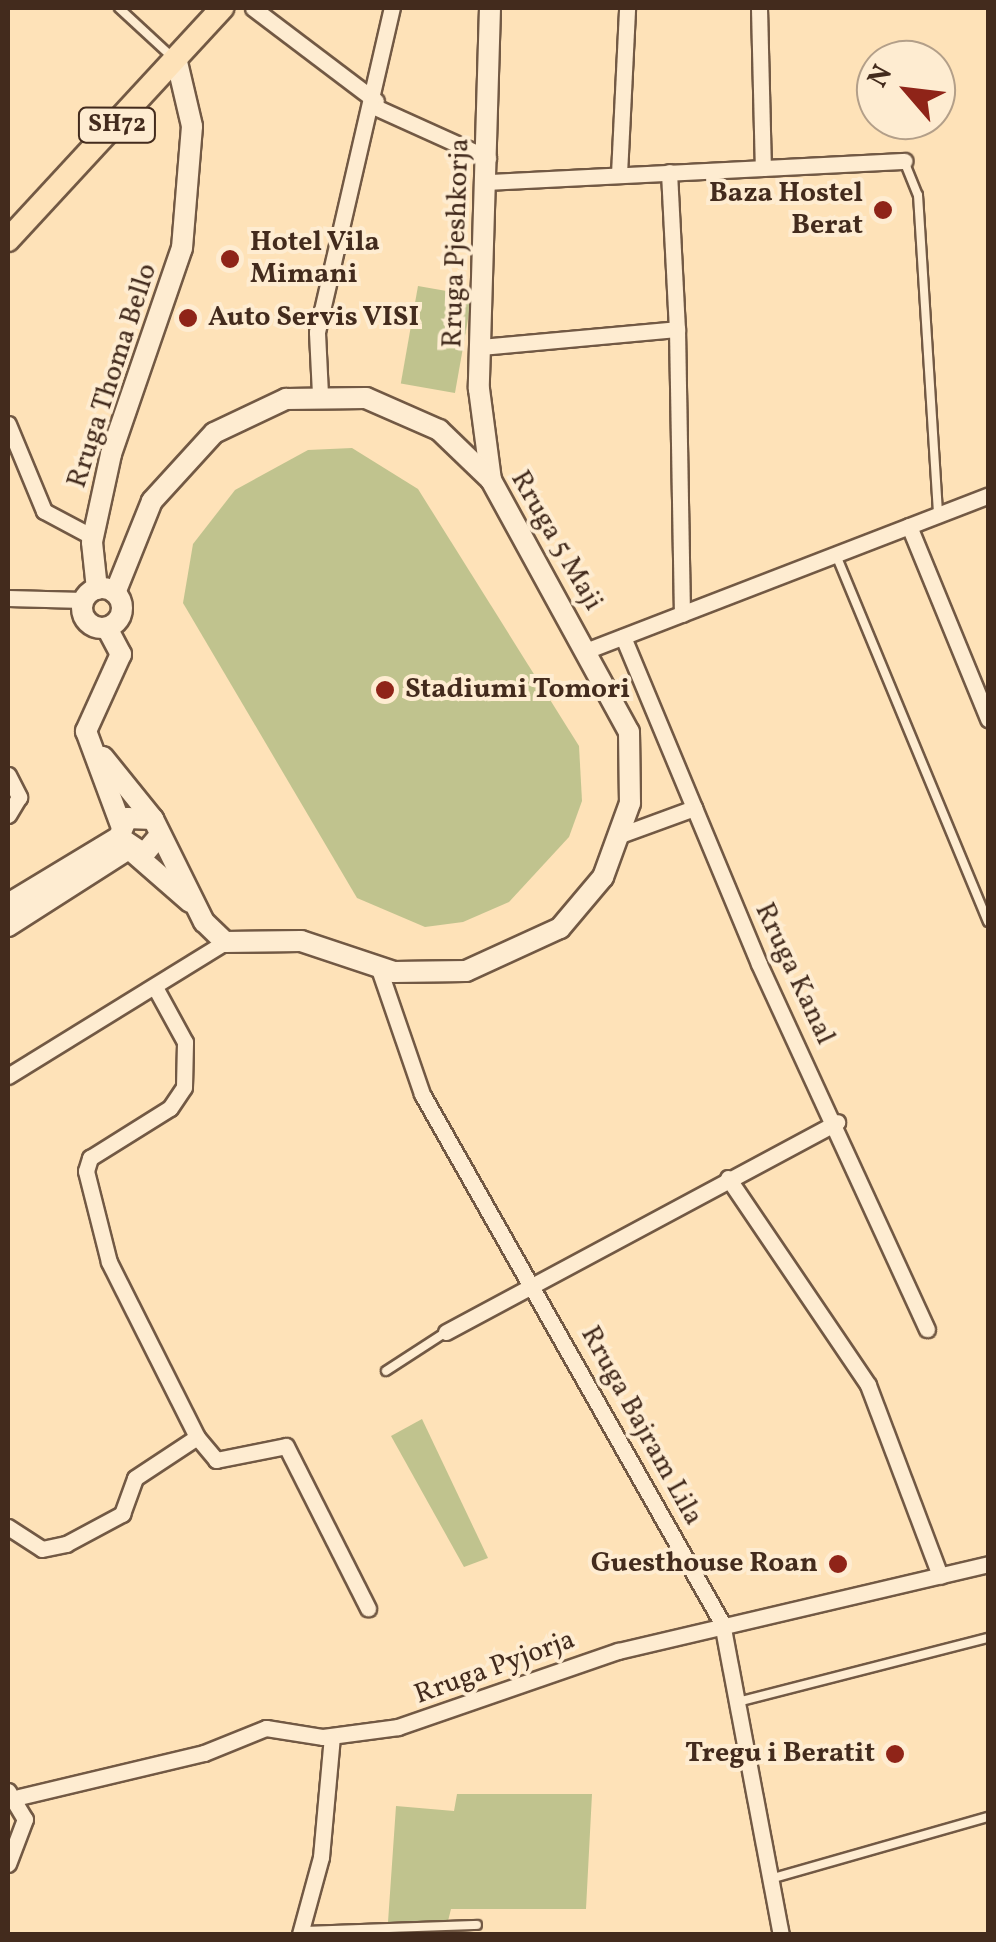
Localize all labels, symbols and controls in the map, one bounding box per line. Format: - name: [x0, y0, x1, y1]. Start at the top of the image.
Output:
- north arrow: [856, 40, 956, 140]
- text: N: [859, 58, 903, 95]
- road number: SH72: [77, 105, 157, 145]
- street label: Rruga Pjeshkorja: [437, 137, 477, 349]
- place label: Baza Hostel Berat: [709, 177, 863, 243]
- marker: Baza Hostel Berat: [872, 199, 894, 221]
- place label: Hotel Vila Mimani: [250, 226, 381, 292]
- marker: Hotel Vila Mimani: [219, 248, 241, 270]
- street label: Rruga Thoma Bello: [61, 259, 165, 493]
- place label: Auto Servis VISI: [208, 301, 420, 335]
- marker: Auto Servis VISI: [177, 307, 199, 329]
- street label: Rruga 5 Maji: [502, 465, 610, 617]
- place label: Stadiumi Tomori: [405, 673, 631, 707]
- marker: Stadiumi Tomori: [374, 679, 396, 701]
- street label: Rruga Kanal: [747, 898, 841, 1050]
- street label: Rruga Bajram Lila: [572, 1321, 710, 1531]
- place label: Guesthouse Roan: [591, 1547, 818, 1581]
- marker: Guesthouse Roan: [827, 1553, 849, 1575]
- street label: Rruga Pyjorja: [410, 1623, 580, 1713]
- place label: Tregu i Beratit: [685, 1737, 875, 1771]
- marker: Tregu i Beratit: [884, 1743, 906, 1765]

